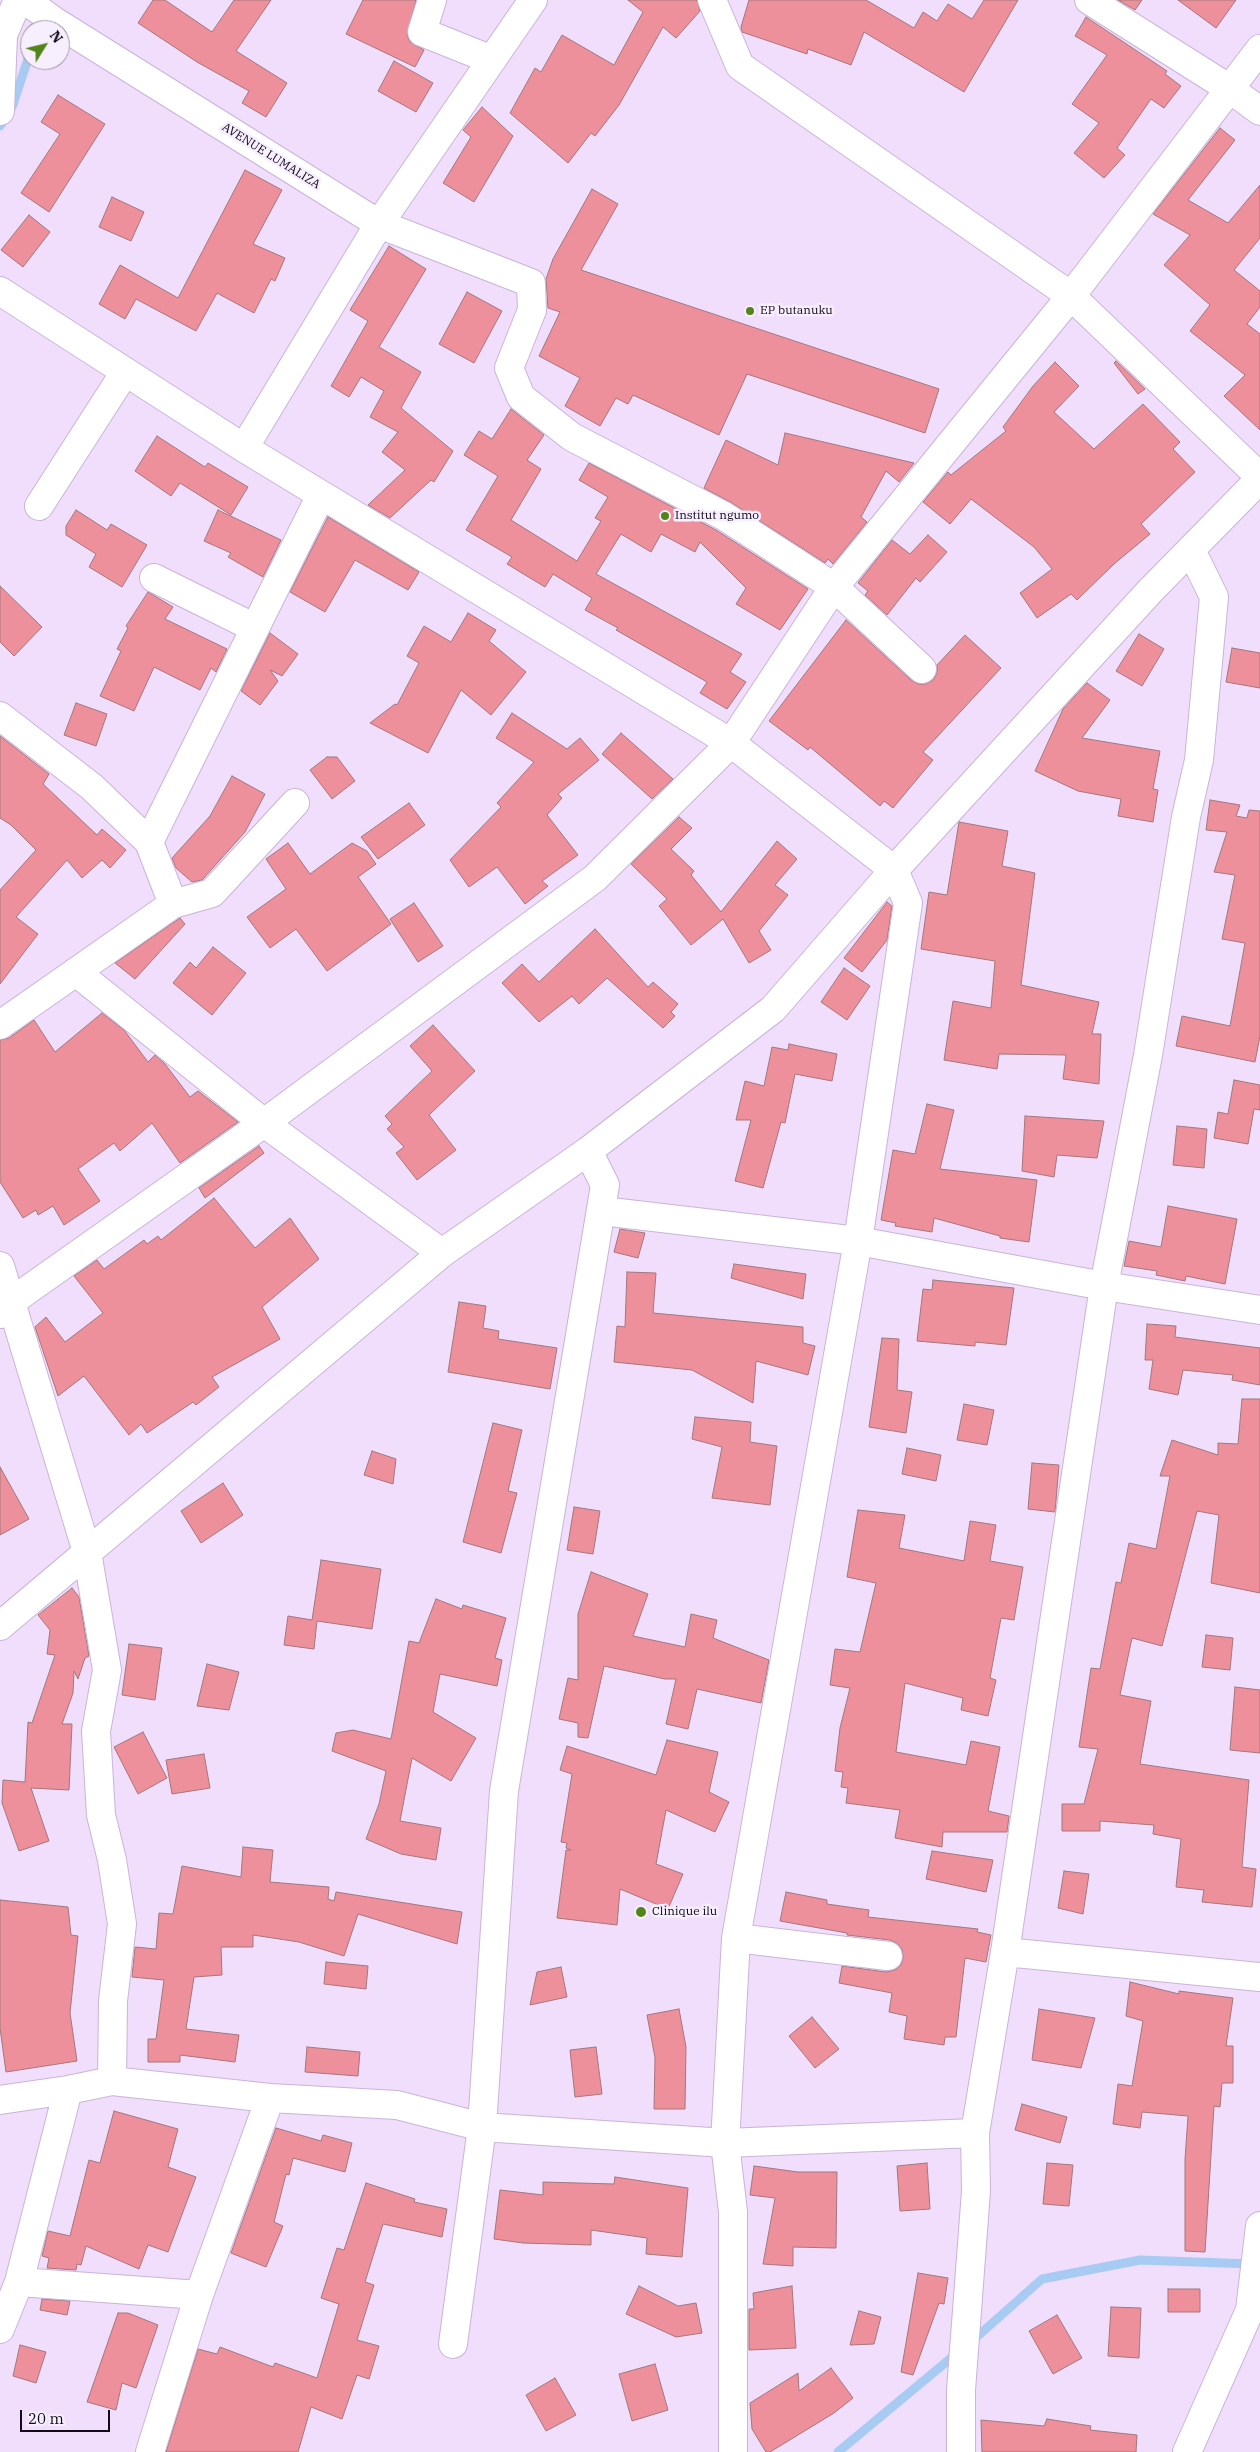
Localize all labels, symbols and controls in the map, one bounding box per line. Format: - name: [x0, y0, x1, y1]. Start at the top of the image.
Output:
- north arrow: [20, 20, 70, 70]
- text: N: [46, 27, 67, 47]
- street label: AVENUE LUMALIZA: [219, 120, 323, 192]
- place label: EP butanuku: [760, 304, 833, 318]
- marker: EP butanuku: [744, 305, 756, 317]
- place label: Institut ngumo: [675, 509, 759, 523]
- marker: Institut ngumo: [659, 510, 671, 522]
- marker: Clinique ilu: [634, 1905, 648, 1919]
- place label: Clinique ilu: [652, 1905, 717, 1919]
- scale bar: [22, 2400, 112, 2432]
- text: 20 m: [28, 2409, 64, 2428]

